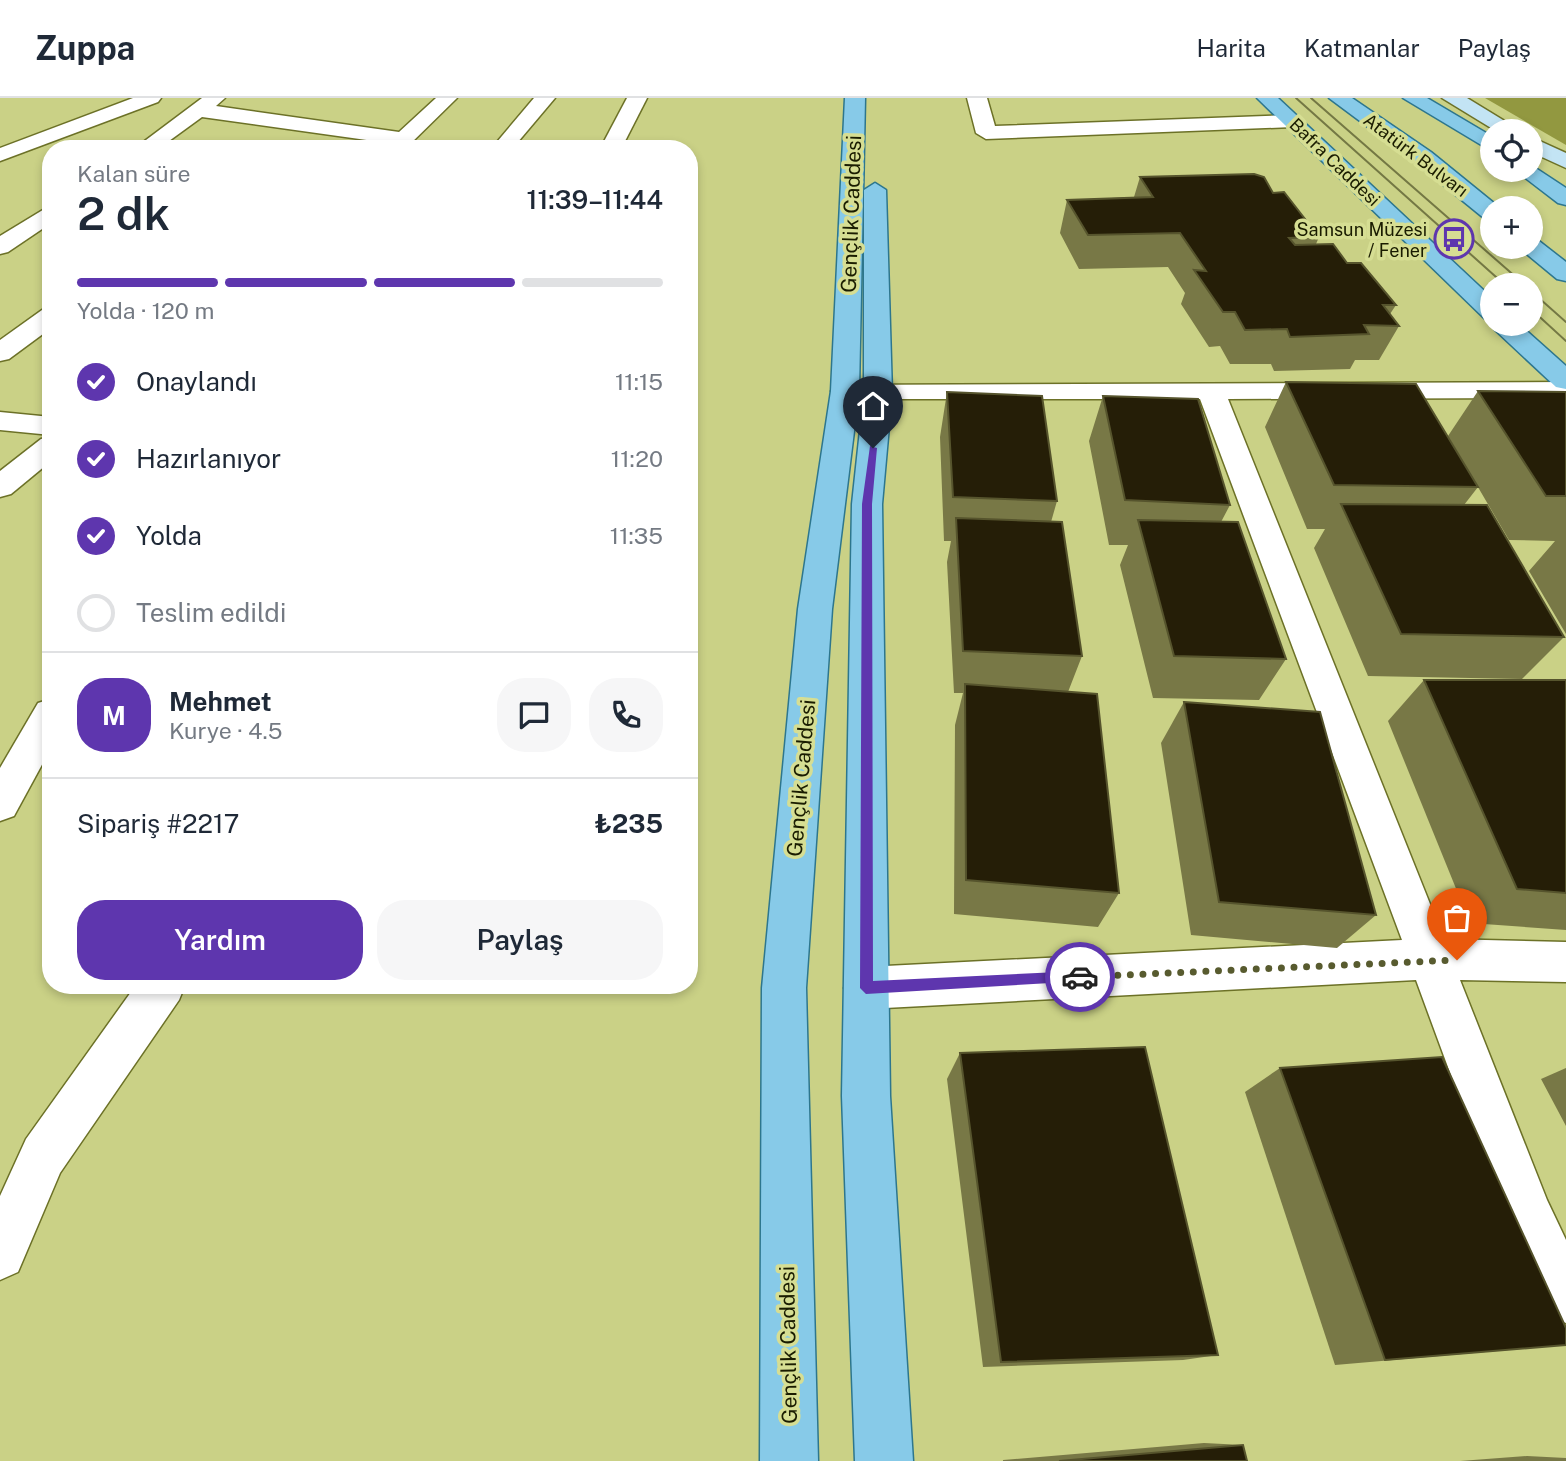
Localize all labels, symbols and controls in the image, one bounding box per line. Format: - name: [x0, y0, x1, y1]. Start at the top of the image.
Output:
- text: Zuppa: [35, 29, 135, 67]
- text: Harita: [1197, 34, 1266, 62]
- text: Katmanlar: [1304, 34, 1420, 62]
- text: Paylaş: [1458, 34, 1531, 62]
- street label: Atatürk Bulvarı: [1360, 109, 1472, 201]
- street label: Bafra Caddesi: [1286, 114, 1384, 210]
- map controls: [1480, 119, 1543, 336]
- button: locate: [1480, 119, 1543, 182]
- street label: Gençlik Caddesi: [836, 135, 866, 293]
- text: Kalan süre: [77, 160, 191, 187]
- text: 11:39–11:44: [527, 184, 663, 215]
- text: 2 dk: [77, 186, 170, 240]
- button: +: [1480, 196, 1543, 259]
- bus stop icon: Samsun Müzesi / Fener: [1433, 218, 1475, 260]
- place label: Samsun Müzesi / Fener: [1297, 219, 1427, 261]
- button: −: [1480, 273, 1543, 336]
- text: Yolda · 120 m: [77, 297, 214, 324]
- icon: check: [77, 363, 115, 401]
- text: Onaylandı: [136, 366, 257, 397]
- text: 11:15: [615, 368, 663, 395]
- pin: [843, 376, 903, 448]
- icon: home: [854, 387, 892, 425]
- icon: check: [77, 440, 115, 478]
- text: Hazırlanıyor: [136, 443, 281, 474]
- text: 11:20: [611, 445, 663, 472]
- icon: check: [77, 517, 115, 555]
- text: Yolda: [136, 520, 202, 551]
- text: 11:35: [610, 522, 663, 549]
- text: Teslim edildi: [136, 597, 286, 628]
- button: chat: [497, 678, 571, 752]
- button: phone: [589, 678, 663, 752]
- text: Mehmet: [169, 686, 272, 717]
- street label: Gençlik Caddesi: [782, 698, 820, 858]
- text: M: [102, 700, 126, 731]
- text: Kurye · 4.5: [169, 717, 282, 744]
- text: Sipariş #2217: [77, 808, 239, 839]
- text: ₺235: [595, 808, 663, 839]
- pin: [1427, 888, 1487, 960]
- icon: bag: [1438, 899, 1476, 937]
- button: Yardım: [77, 900, 363, 980]
- button: Paylaş: [377, 900, 663, 980]
- courier: [1045, 942, 1115, 1012]
- icon: car: [1061, 958, 1099, 996]
- street label: Gençlik Caddesi: [774, 1266, 802, 1424]

